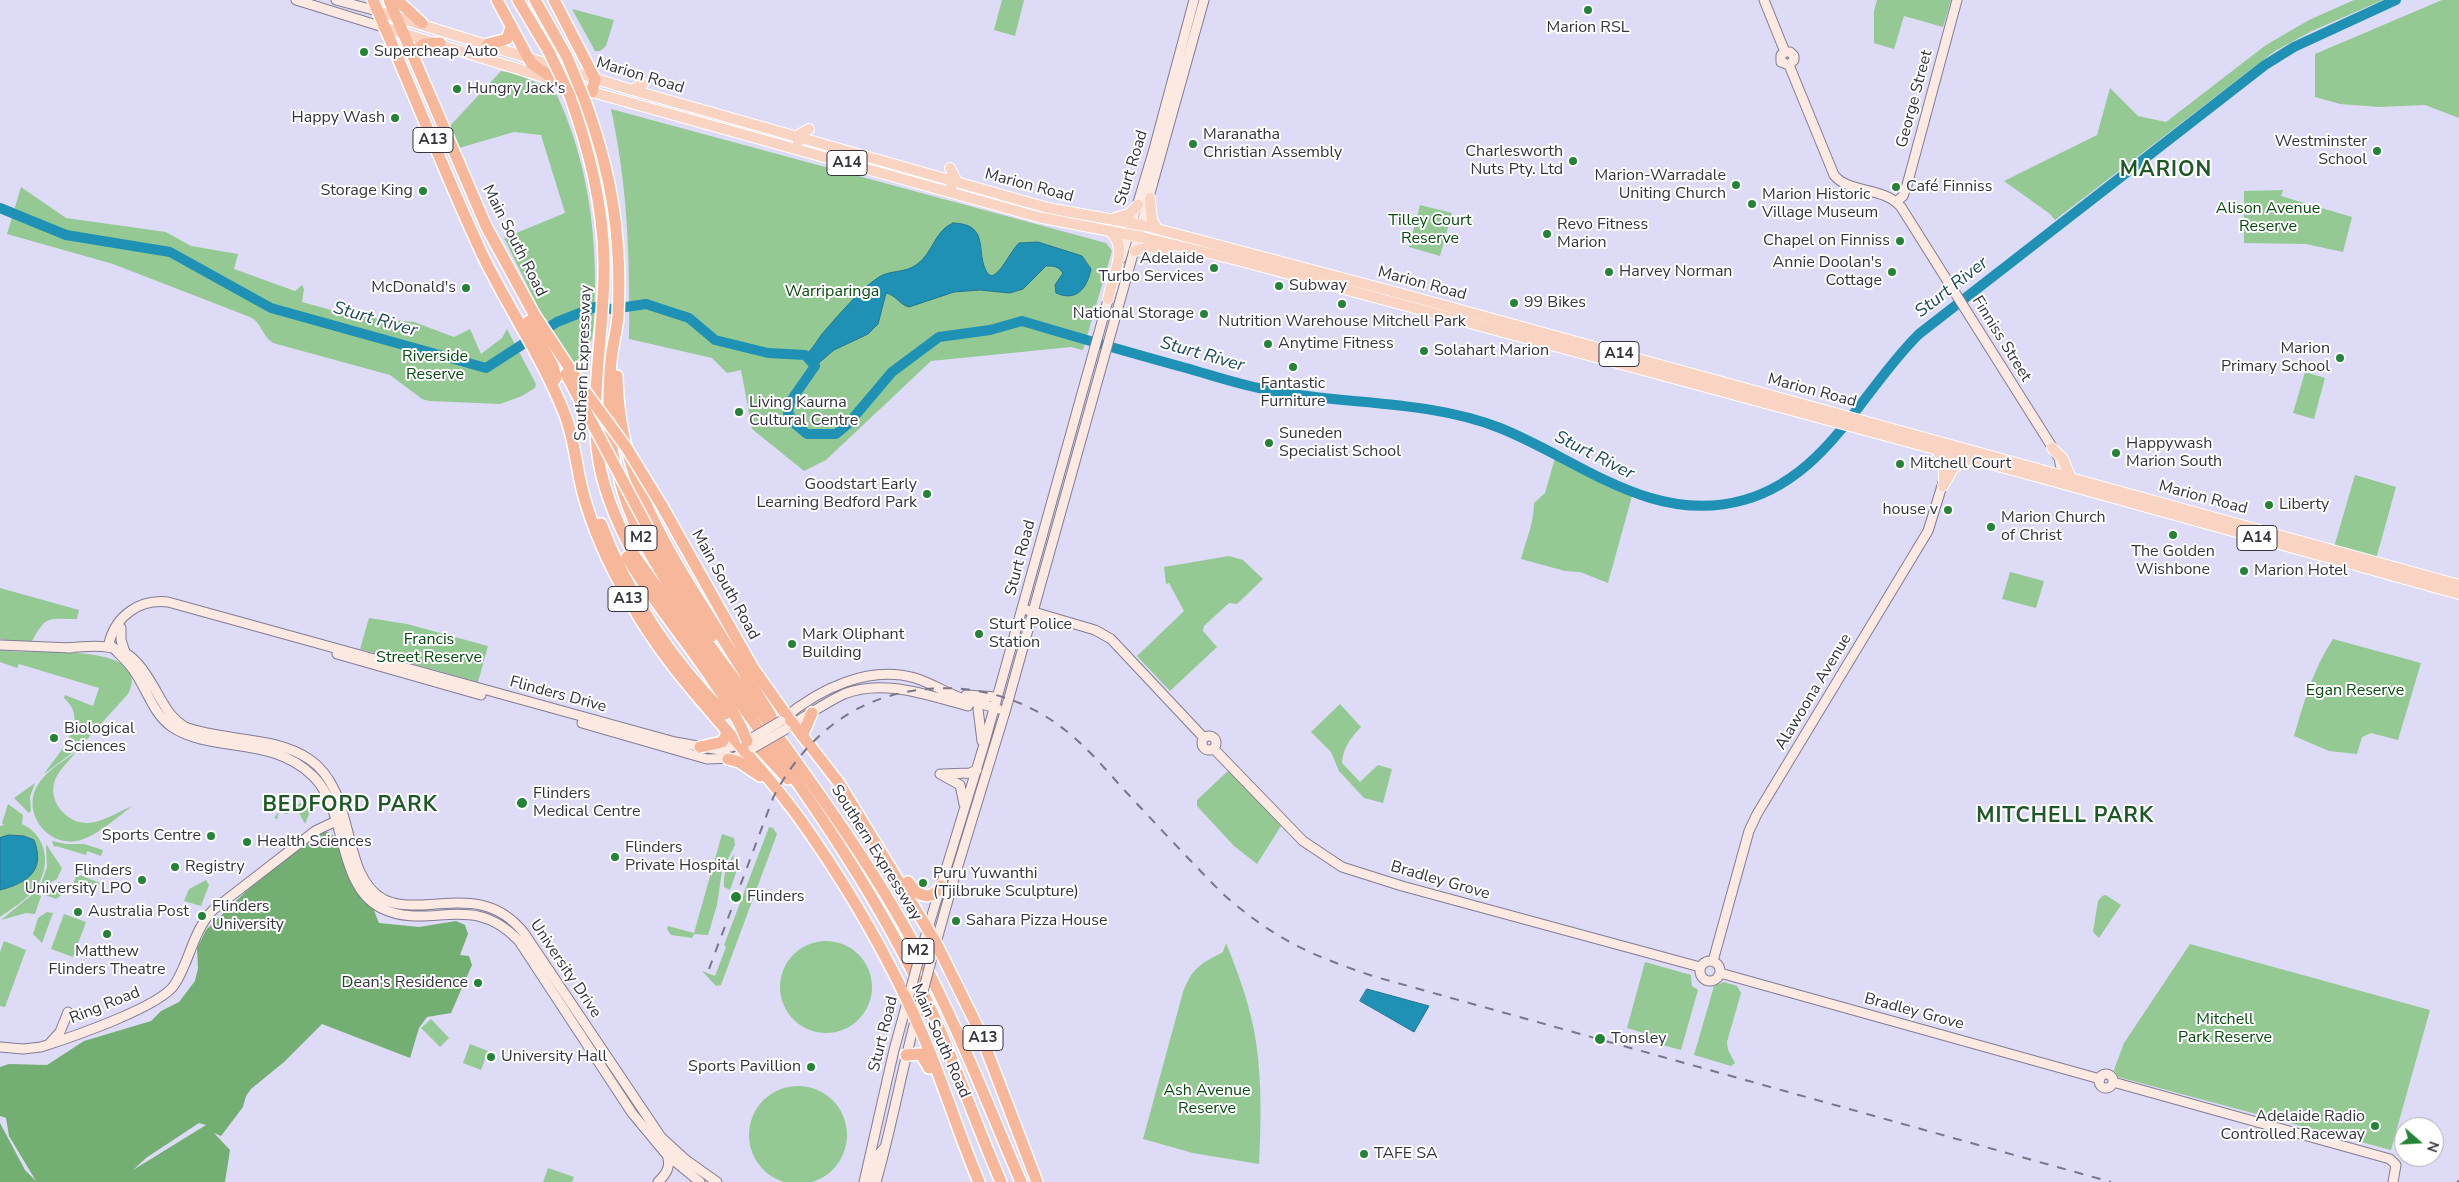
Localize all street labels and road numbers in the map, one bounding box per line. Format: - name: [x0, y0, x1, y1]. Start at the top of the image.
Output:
- street label: George Street: [1893, 48, 1937, 150]
- street label: Marion Road: [594, 54, 686, 98]
- road number: A13: [413, 128, 453, 152]
- street label: Sturt Road: [1111, 128, 1153, 208]
- road number: A14: [827, 150, 867, 176]
- street label: Marion Road: [983, 165, 1075, 207]
- street label: Main South Road: [478, 182, 550, 300]
- street label: Marion Road: [1376, 263, 1468, 305]
- street label: Southern Expressway: [572, 285, 596, 441]
- street label: Finniss Street: [1967, 293, 2035, 385]
- road number: A14: [1599, 342, 1639, 366]
- street label: Marion Road: [1766, 370, 1858, 412]
- street label: Marion Road: [2157, 477, 2249, 519]
- street label: Sturt Road: [1002, 518, 1040, 598]
- road number: M2: [625, 526, 657, 550]
- road number: A14: [2237, 526, 2277, 550]
- street label: Main South Road: [687, 527, 763, 643]
- road number: A13: [608, 586, 648, 612]
- street label: Alawoona Avenue: [1772, 630, 1856, 754]
- street label: Flinders Drive: [507, 673, 609, 717]
- street label: Southern Expressway: [826, 782, 926, 924]
- street label: Bradley Grove: [1388, 858, 1492, 904]
- street label: University Drive: [525, 916, 605, 1022]
- road number: M2: [902, 938, 934, 964]
- street label: Main South Road: [906, 981, 974, 1101]
- street label: Ring Road: [67, 983, 143, 1029]
- street label: Bradley Grove: [1862, 989, 1966, 1035]
- street label: Sturt Road: [865, 994, 903, 1074]
- road number: A13: [963, 1026, 1003, 1050]

